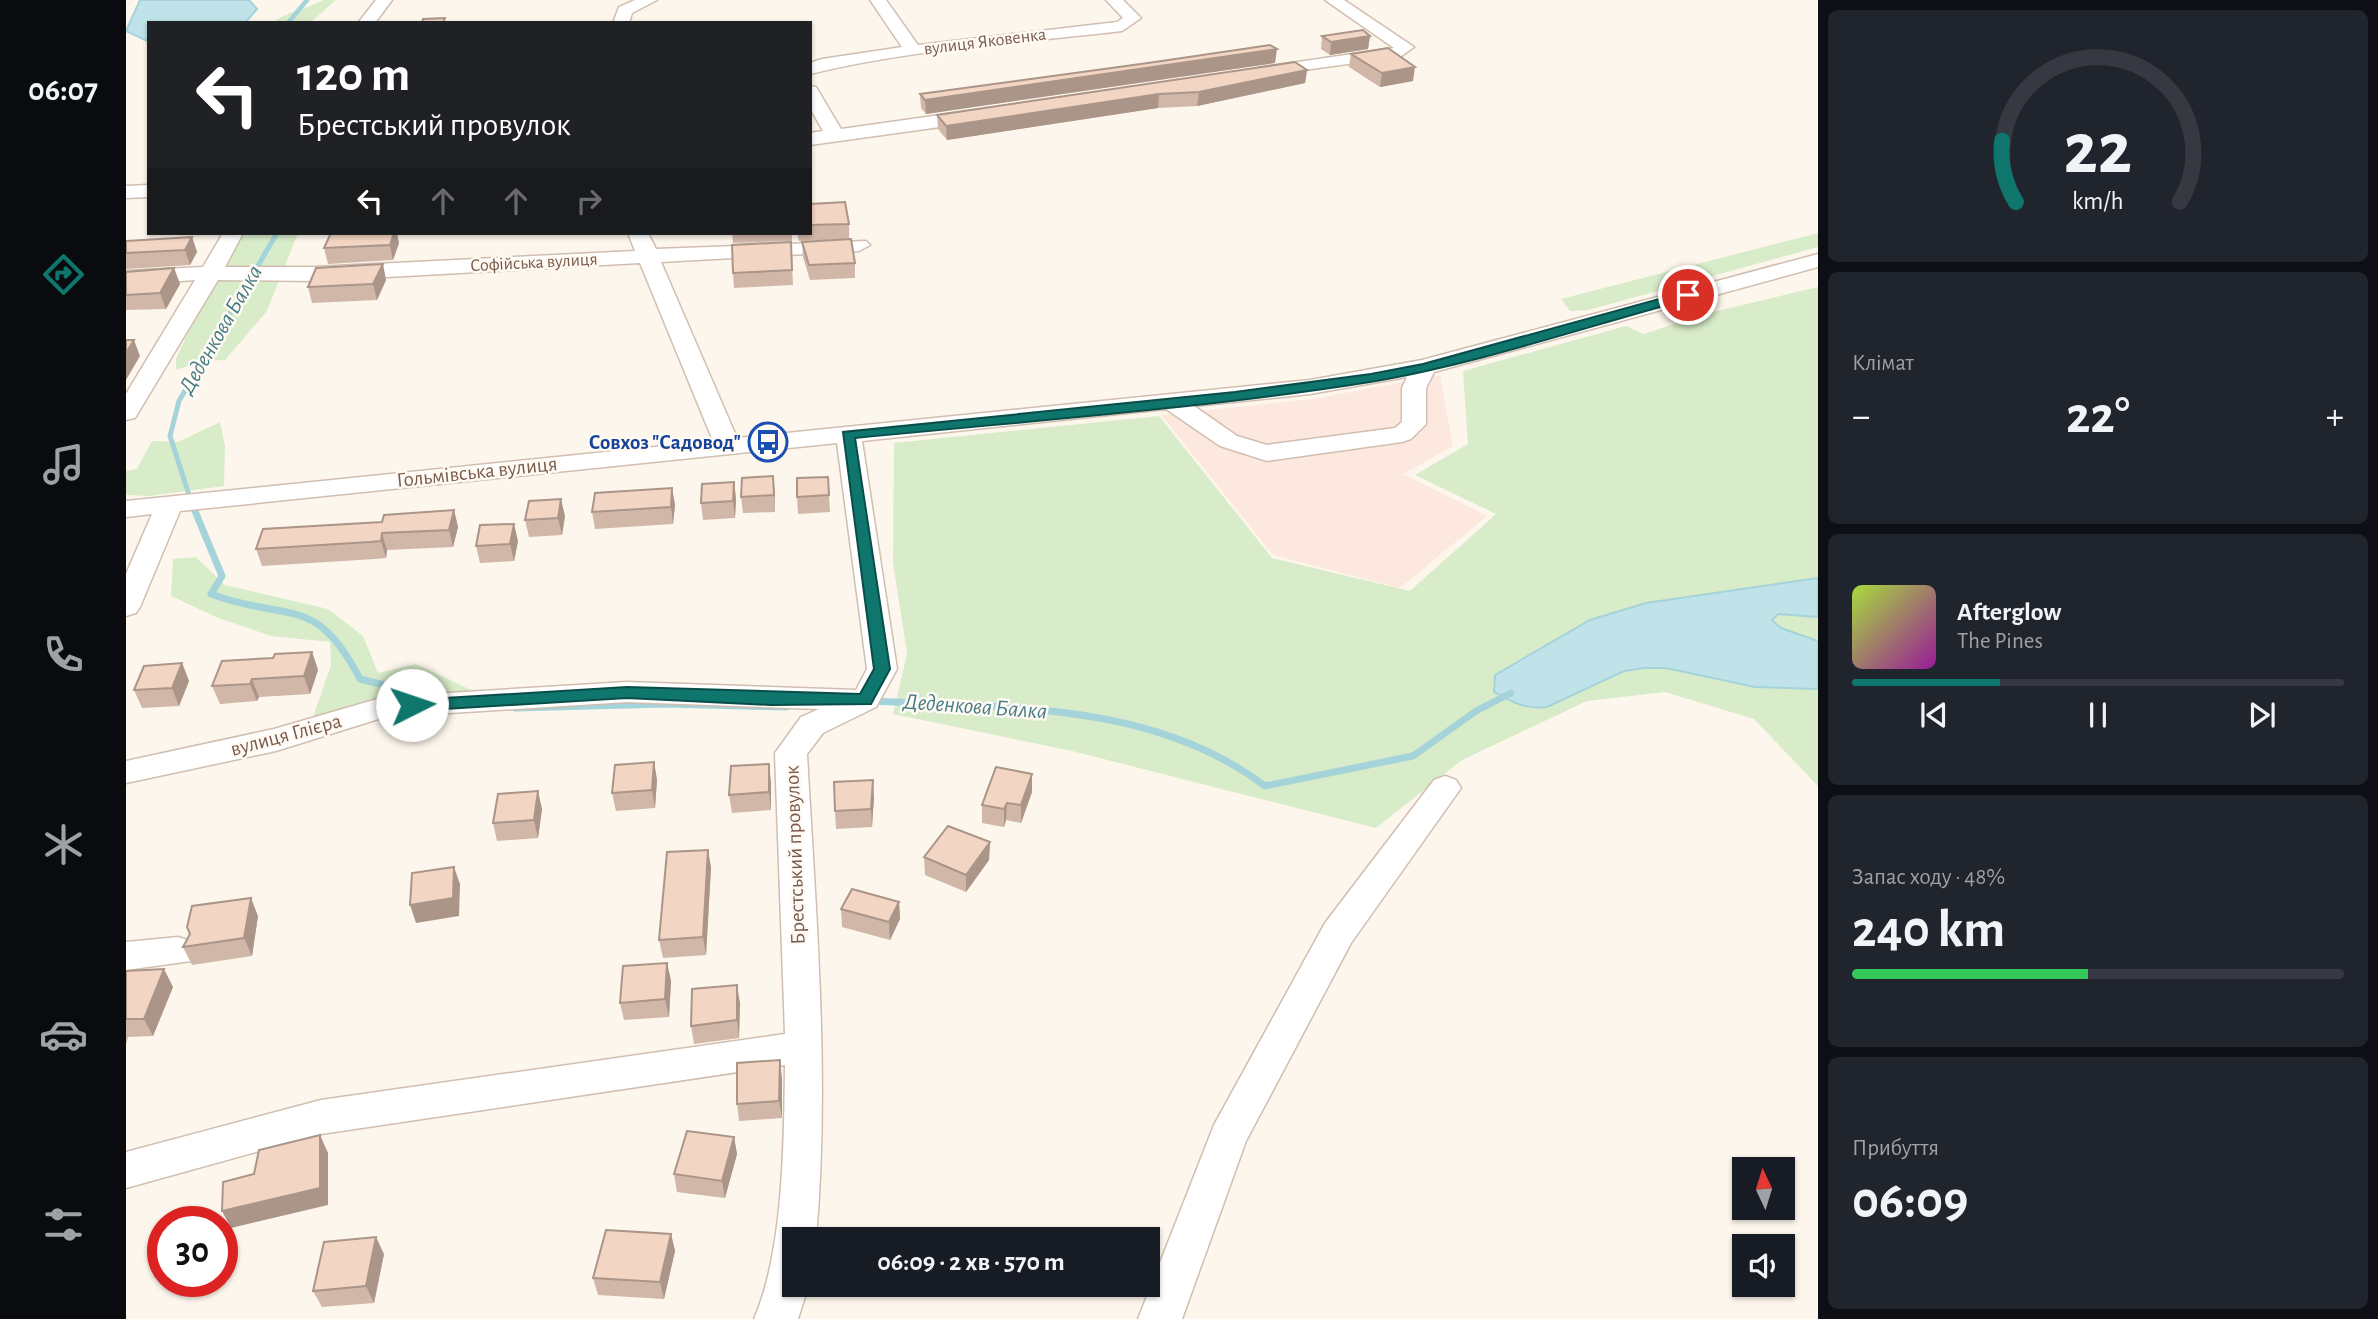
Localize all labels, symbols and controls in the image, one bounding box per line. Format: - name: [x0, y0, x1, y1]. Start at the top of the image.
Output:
- street label: вулиця Яковенка: [923, 26, 1047, 58]
- icon: left: [182, 49, 273, 140]
- text: 120 m: [297, 51, 410, 100]
- text: 06:07: [28, 74, 98, 106]
- text: Брестський провулок: [297, 109, 571, 141]
- text: 22: [2064, 114, 2132, 187]
- icon: left: [351, 182, 389, 220]
- icon: ahead: [424, 182, 462, 220]
- icon: ahead: [497, 182, 535, 220]
- icon: right: [570, 182, 608, 220]
- text: km/h: [2072, 189, 2124, 214]
- icon: directions: [39, 250, 88, 299]
- street label: Софійська вулиця: [470, 251, 598, 275]
- water label: Деденкова Балка: [174, 262, 267, 399]
- pin: [1658, 265, 1718, 325]
- icon: arrive: [1669, 276, 1707, 314]
- text: Клімат: [1852, 352, 1914, 375]
- text: 22°: [2066, 390, 2130, 442]
- text: −: [1852, 398, 1870, 436]
- text: +: [2326, 398, 2344, 436]
- bus stop icon: Совхоз "Садовод": [747, 421, 789, 463]
- place label: Совхоз "Садовод": [589, 432, 741, 453]
- icon: music: [39, 440, 88, 489]
- street label: Гольмівська вулиця: [396, 453, 558, 491]
- text: Afterglow: [1957, 599, 2061, 625]
- icon: phone: [39, 630, 88, 679]
- text: The Pines: [1957, 630, 2043, 653]
- position arrow: [375, 668, 449, 742]
- water label: Деденкова Балка: [901, 690, 1048, 724]
- icon: previous: [1915, 696, 1953, 734]
- icon: pause: [2079, 696, 2117, 734]
- icon: next: [2243, 696, 2281, 734]
- street label: вулиця Глієра: [228, 710, 344, 760]
- street label: Брестський провулок: [781, 765, 809, 945]
- icon: climate: [39, 820, 88, 869]
- text: Запас ходу · 48%: [1852, 866, 2005, 889]
- text: 240 km: [1852, 904, 2005, 956]
- icon: car: [39, 1010, 88, 1059]
- text: Прибуття: [1852, 1137, 1939, 1160]
- north arrow: [1732, 1157, 1796, 1220]
- map controls: [1732, 1157, 1795, 1297]
- text: 06:09: [1852, 1175, 1968, 1227]
- icon: filters: [39, 1200, 88, 1249]
- speed limit sign: 30: [147, 1206, 238, 1297]
- button: sound: [1732, 1234, 1795, 1297]
- text: 06:09 · 2 хв · 570 m: [877, 1249, 1065, 1275]

